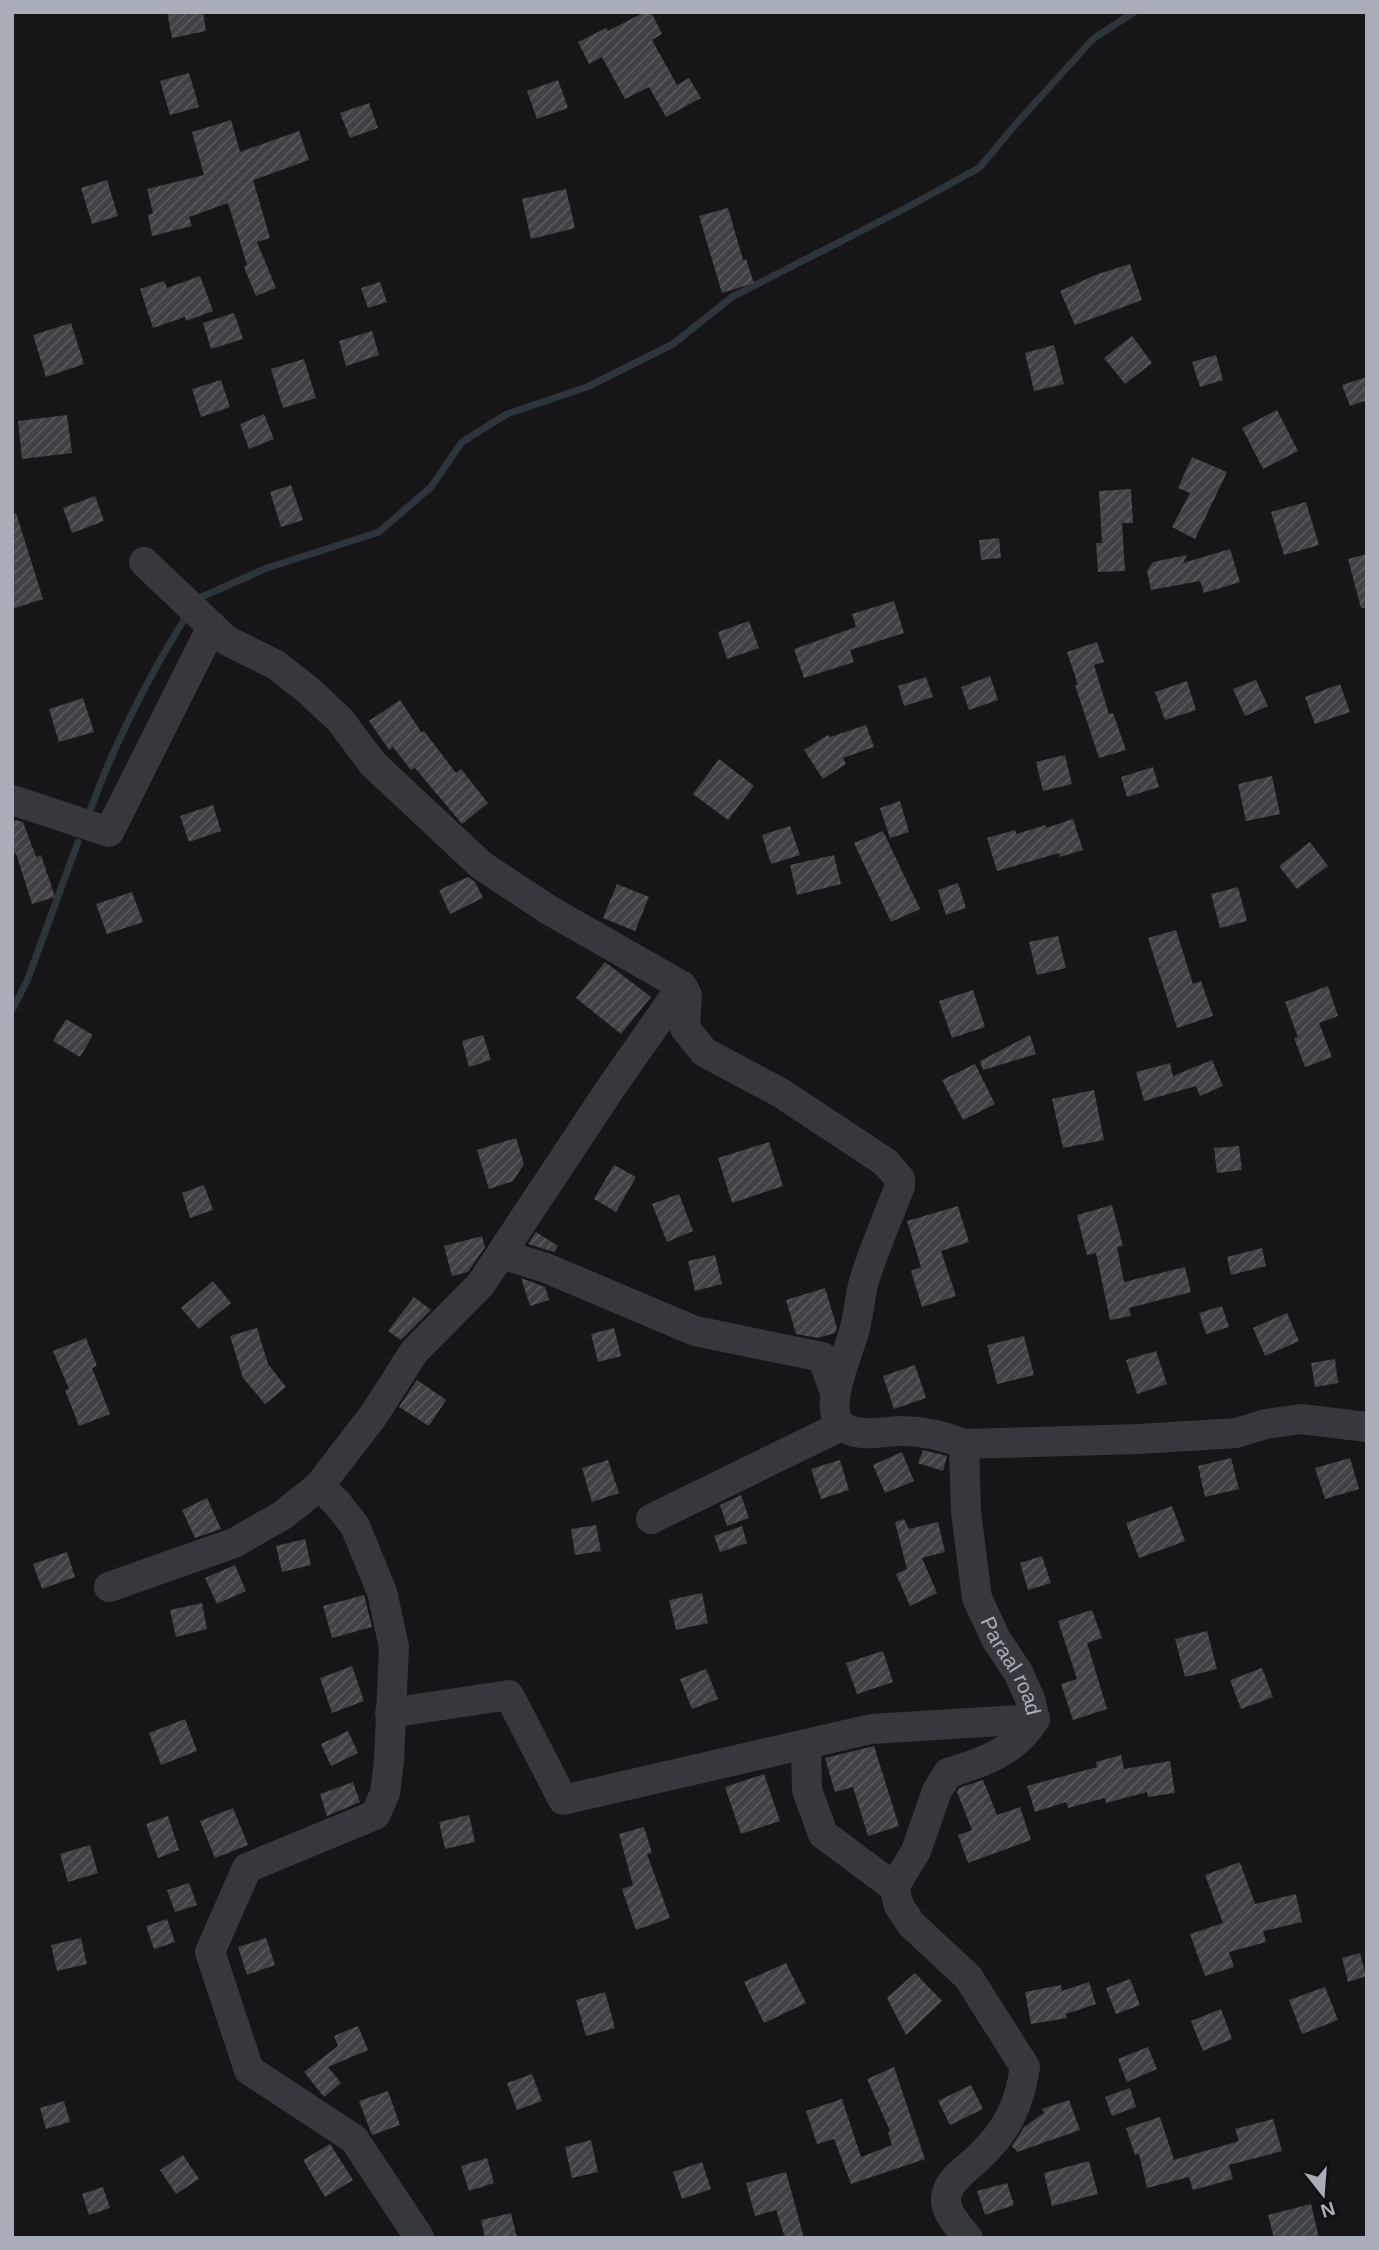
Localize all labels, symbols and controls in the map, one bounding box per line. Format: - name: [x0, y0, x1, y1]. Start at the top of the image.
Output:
- street label: Paraal road: [976, 1613, 1046, 1717]
- north arrow: [1288, 2159, 1358, 2229]
- text: N: [1318, 2198, 1337, 2222]

